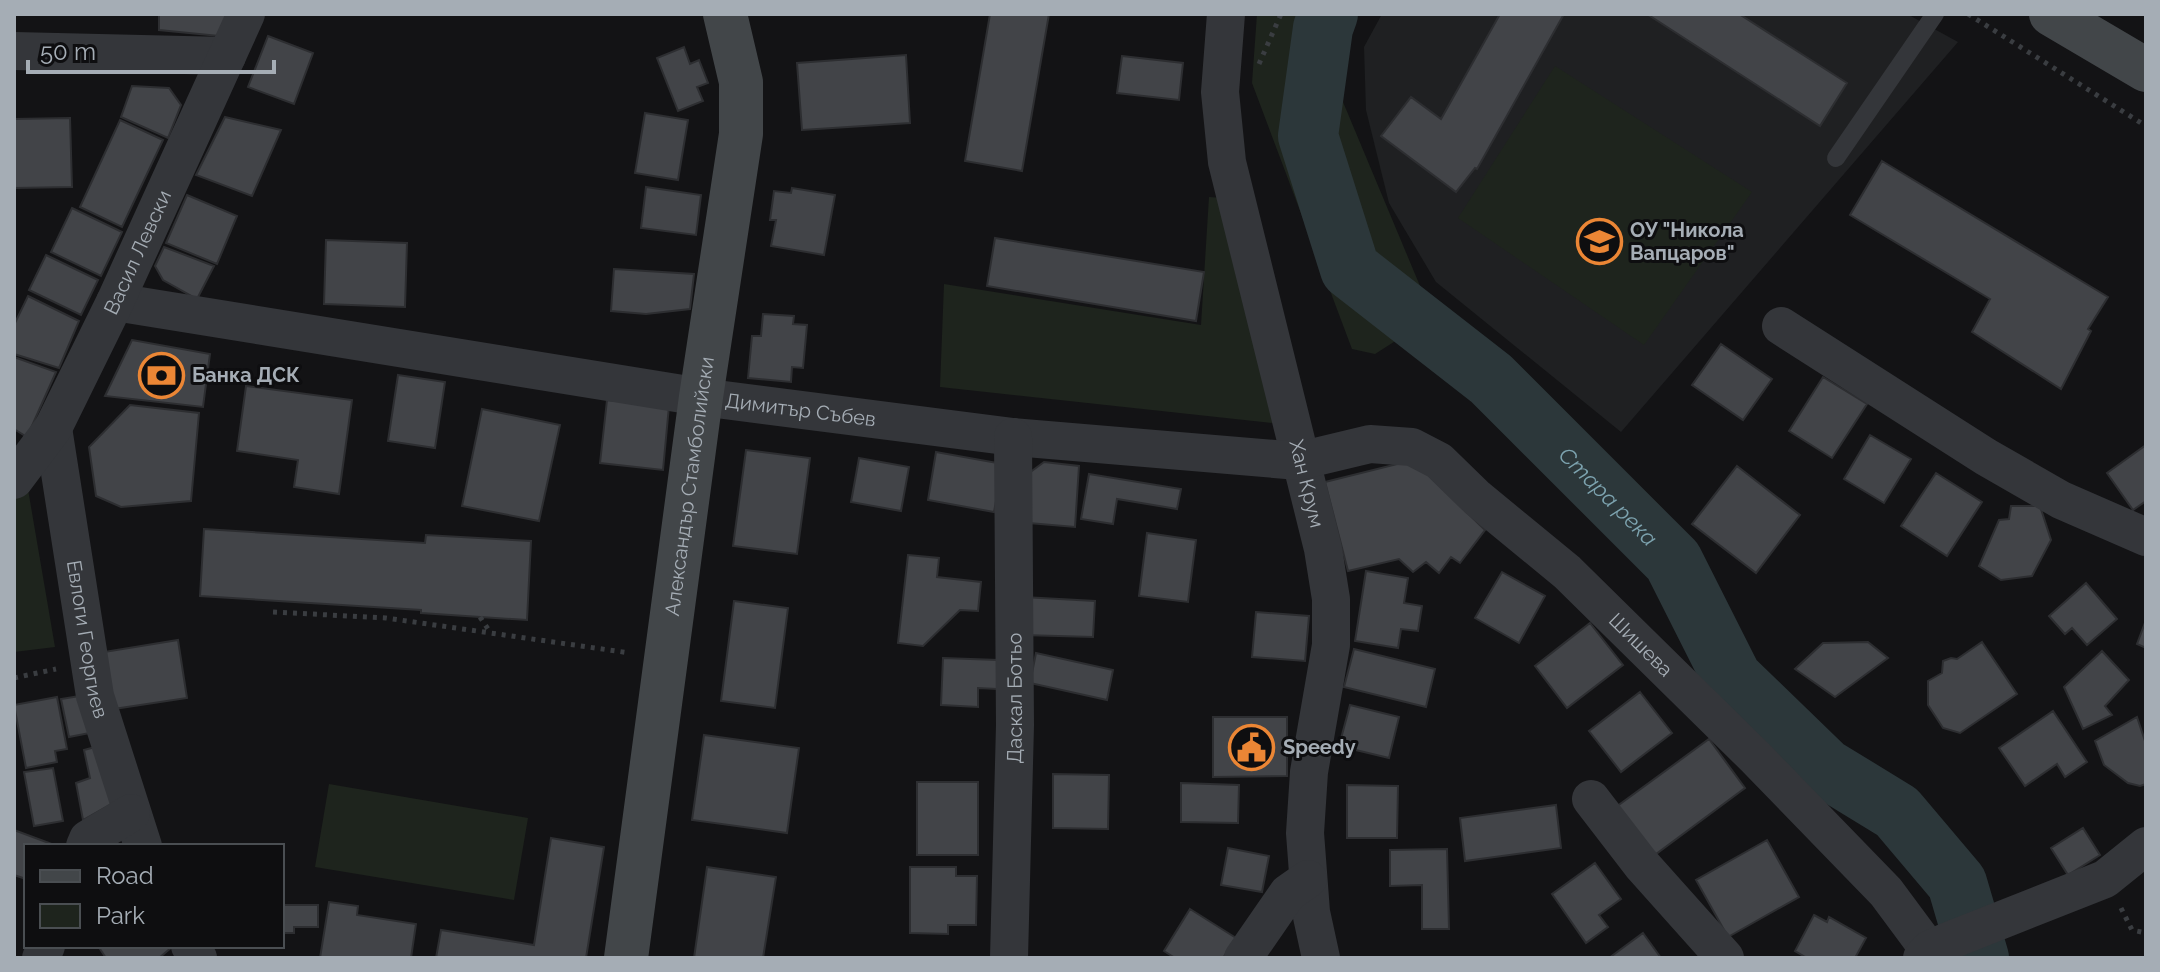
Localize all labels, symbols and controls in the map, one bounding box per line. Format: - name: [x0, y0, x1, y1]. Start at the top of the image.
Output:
- scale bar: [28, 24, 274, 74]
- text: 50 m: [40, 37, 96, 66]
- street label: Васил Левски: [99, 186, 176, 318]
- school or university icon: ОУ "Никола Вапцаров": [1575, 218, 1623, 266]
- place label: ОУ "Никола Вапцаров": [1630, 218, 1744, 265]
- bank icon: Банка ДСК: [137, 351, 185, 399]
- street label: Александър Стамболийски: [660, 355, 719, 617]
- place label: Банка ДСК: [192, 363, 300, 387]
- street label: Димитър Събев: [724, 388, 877, 431]
- street label: Хан Крум: [1284, 437, 1329, 530]
- water label: Стара река: [1553, 441, 1663, 551]
- street label: Евлоги Георгиев: [62, 559, 113, 721]
- street label: Шишева: [1604, 608, 1678, 681]
- street label: Даскал Ботьо: [1002, 632, 1027, 764]
- public building icon: Speedy: [1228, 723, 1276, 771]
- place label: Speedy: [1283, 735, 1356, 759]
- legend: [24, 844, 284, 948]
- text: Road: [96, 861, 154, 890]
- text: Park: [96, 901, 145, 930]

